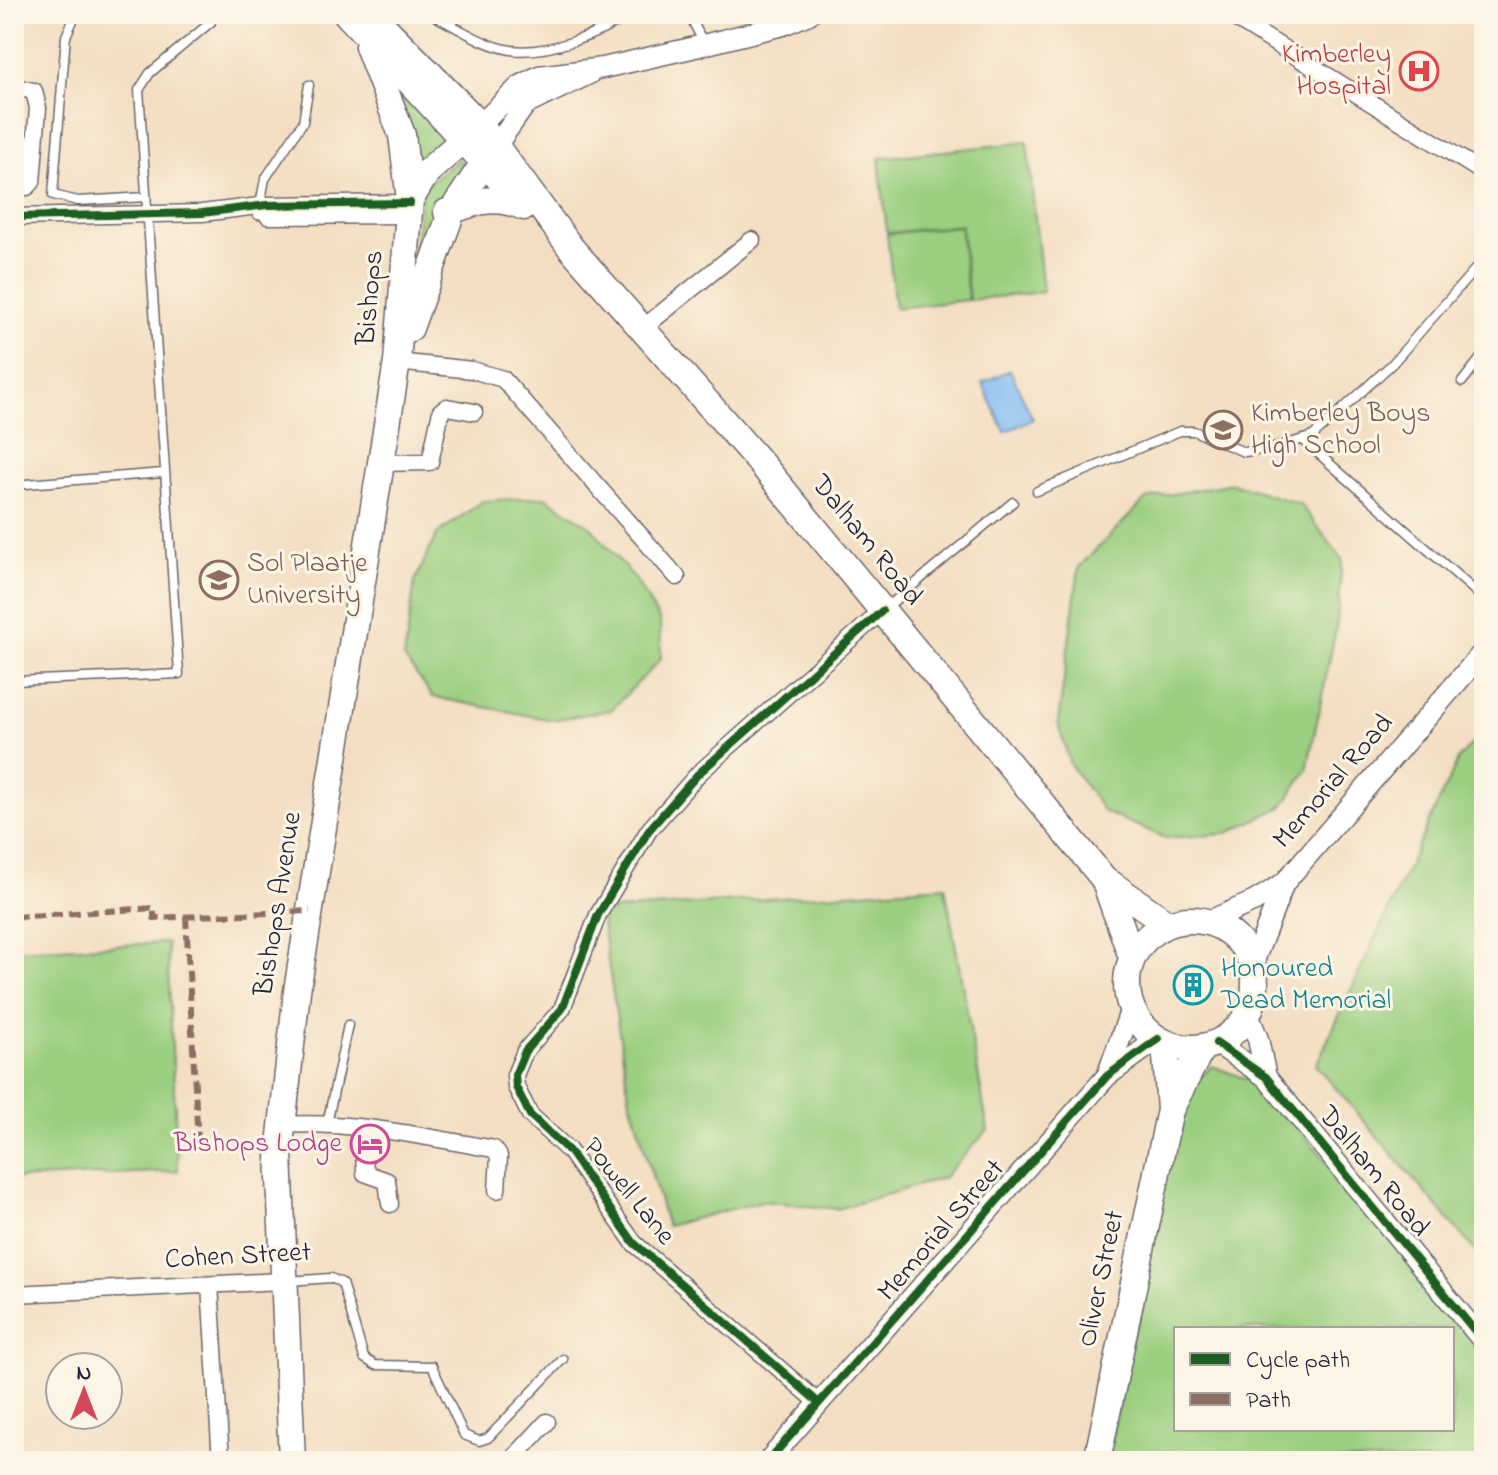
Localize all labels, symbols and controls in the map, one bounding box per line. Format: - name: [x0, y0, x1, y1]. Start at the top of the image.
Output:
- place label: Kimberley Hospital: [1282, 35, 1391, 108]
- hospital icon: Kimberley Hospital: [1398, 50, 1440, 92]
- street label: Bishops: [346, 249, 396, 348]
- place label: Kimberley Boys High School: [1251, 394, 1430, 467]
- school or university icon: Kimberley Boys High School: [1202, 409, 1244, 451]
- street label: Dalham Road: [800, 466, 932, 616]
- place label: Sol Plaatje University: [247, 544, 368, 617]
- school or university icon: Sol Plaatje University: [198, 559, 240, 601]
- street label: Memorial Road: [1264, 705, 1405, 859]
- street label: Bishops Avenue: [244, 808, 314, 1000]
- place label: Honoured Dead Memorial: [1220, 949, 1391, 1022]
- building icon: Honoured Dead Memorial: [1172, 964, 1214, 1006]
- street label: Dalham Road: [1307, 1097, 1439, 1247]
- hotel icon: Bishops Lodge: [349, 1123, 391, 1165]
- place label: Bishops Lodge: [173, 1124, 342, 1165]
- street label: Powell Lane: [572, 1129, 685, 1255]
- street label: Memorial Street: [868, 1151, 1016, 1311]
- street label: Oliver Street: [1068, 1207, 1136, 1351]
- street label: Cohen Street: [164, 1233, 312, 1281]
- legend: [1174, 1327, 1454, 1431]
- text: Cycle path: [1246, 1344, 1350, 1380]
- north arrow: [44, 1351, 124, 1431]
- text: N: [77, 1358, 91, 1390]
- text: Path: [1246, 1384, 1291, 1419]

